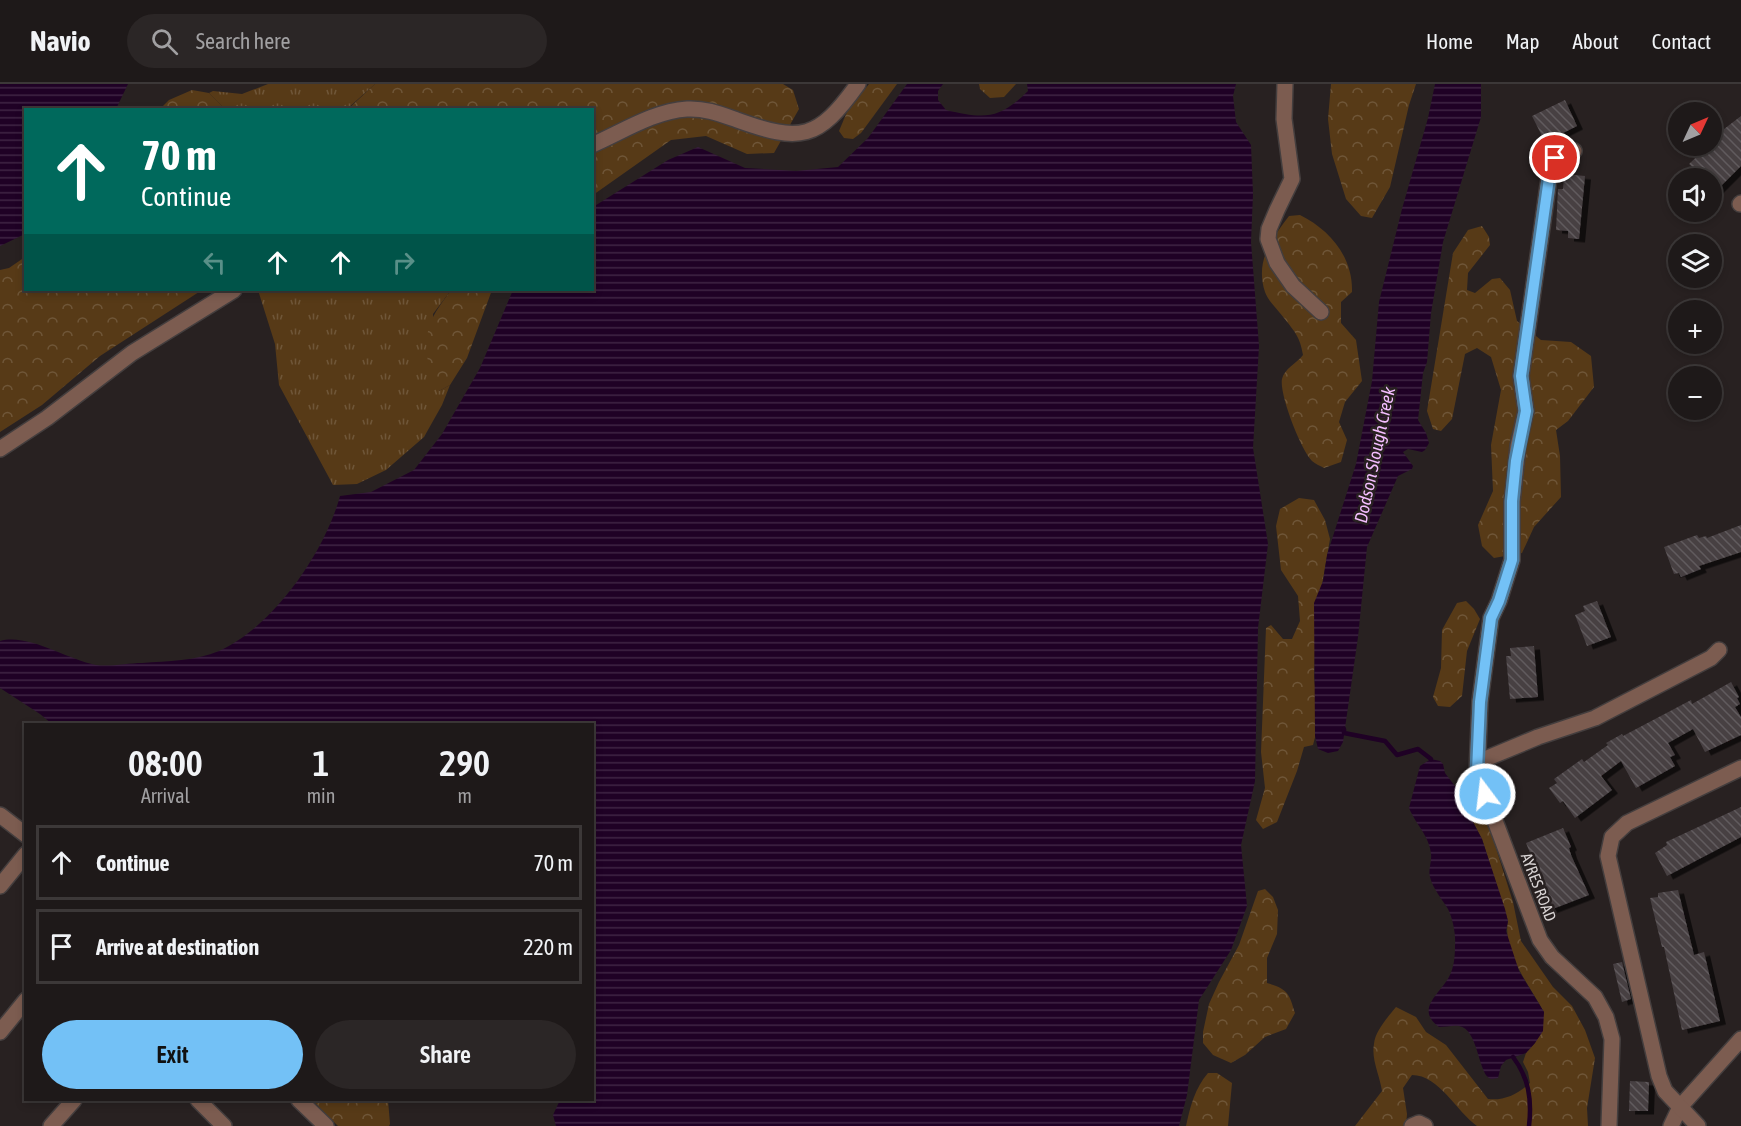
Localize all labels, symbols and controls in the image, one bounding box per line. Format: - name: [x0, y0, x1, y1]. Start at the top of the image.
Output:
- search box: [127, 14, 547, 68]
- text: Navio: [30, 25, 91, 57]
- icon: search: [148, 25, 181, 58]
- text: Search here: [196, 28, 291, 54]
- text: Home: [1426, 29, 1473, 53]
- text: Map: [1506, 29, 1540, 53]
- text: About: [1573, 29, 1619, 53]
- text: Contact: [1652, 29, 1711, 53]
- north arrow: [1668, 102, 1722, 156]
- map controls: [1668, 102, 1722, 420]
- text: 70 m: [141, 131, 216, 179]
- icon: ahead: [42, 132, 120, 210]
- pin: [1529, 132, 1580, 183]
- icon: arrive: [1538, 141, 1571, 174]
- button: sound: [1668, 168, 1722, 222]
- text: Continue: [141, 181, 231, 212]
- button: layers: [1668, 234, 1722, 288]
- icon: left: [198, 246, 231, 279]
- icon: ahead: [261, 246, 294, 279]
- icon: ahead: [324, 246, 357, 279]
- icon: right: [387, 246, 420, 279]
- button: +: [1668, 300, 1722, 354]
- button: −: [1668, 366, 1722, 420]
- water label: Dodson Slough Creek: [1350, 384, 1399, 525]
- text: 08:00: [128, 742, 203, 784]
- text: 1: [313, 742, 329, 784]
- text: 290: [439, 742, 490, 784]
- position arrow: [1453, 762, 1517, 826]
- text: Arrival: [141, 784, 190, 807]
- text: min: [307, 784, 335, 807]
- text: m: [457, 784, 472, 807]
- icon: ahead: [45, 846, 78, 879]
- text: Continue: [96, 850, 170, 876]
- text: 70 m: [533, 850, 573, 876]
- street label: AYRES ROAD: [1518, 850, 1560, 924]
- icon: arrive: [45, 930, 78, 963]
- text: Arrive at destination: [96, 934, 259, 960]
- text: 220 m: [523, 934, 573, 960]
- button: Exit: [42, 1020, 303, 1089]
- button: Share: [315, 1020, 576, 1089]

